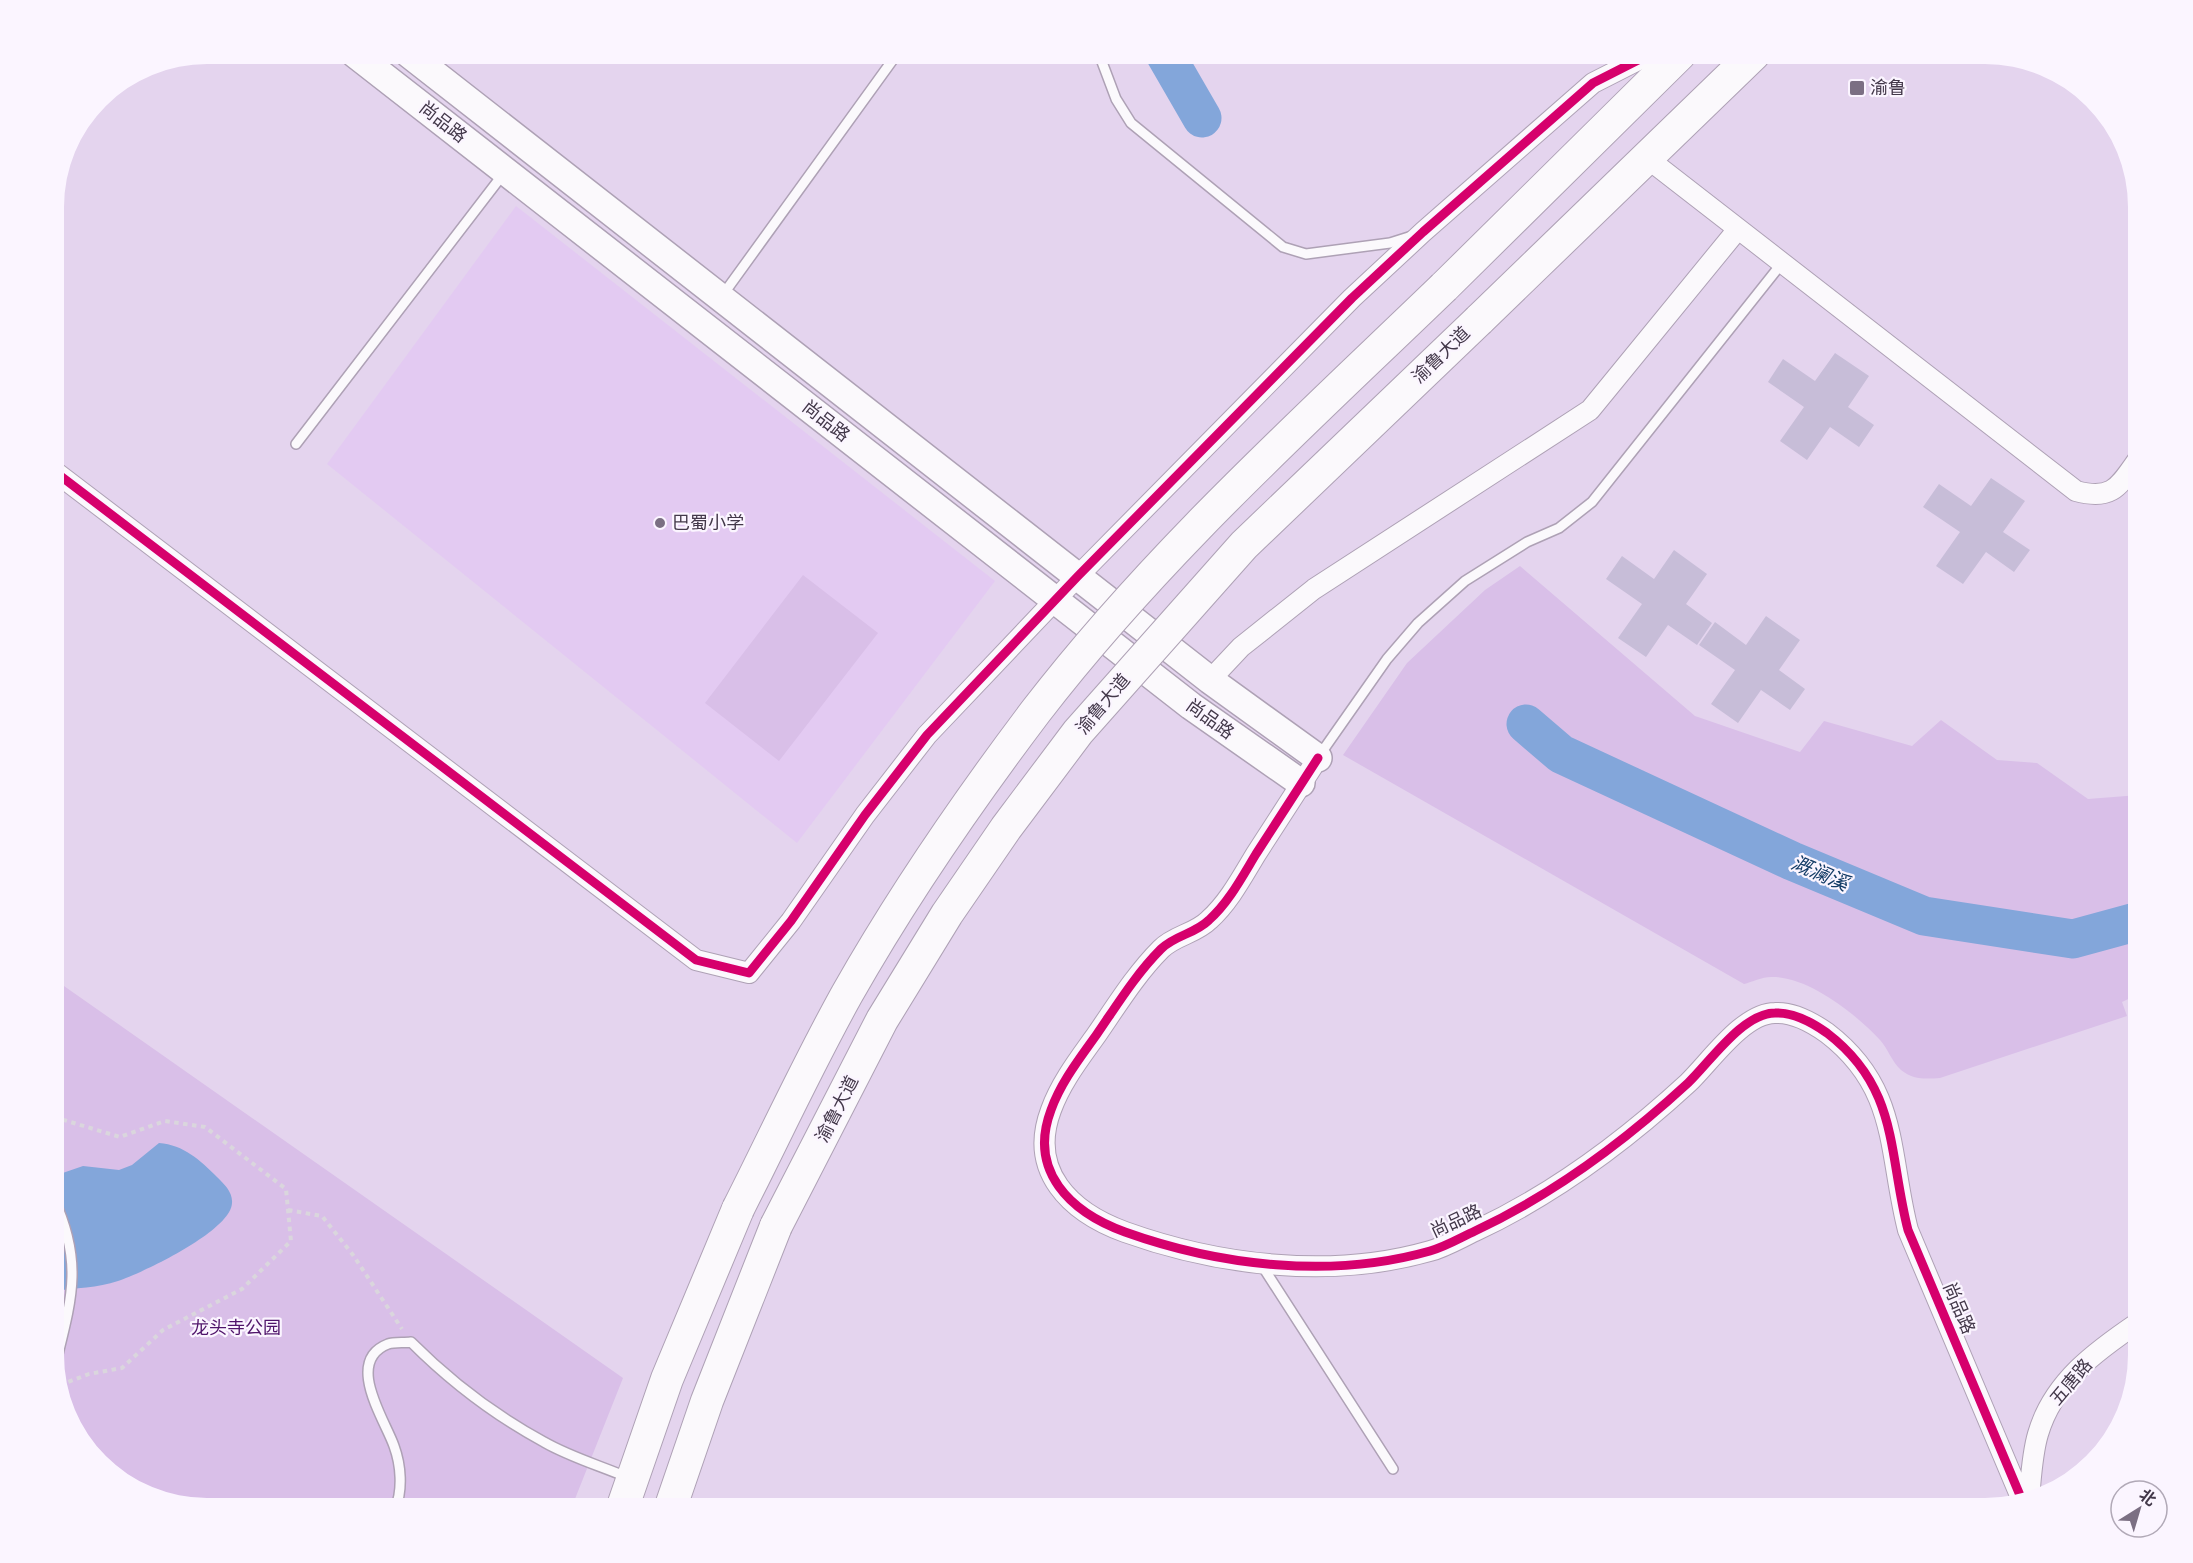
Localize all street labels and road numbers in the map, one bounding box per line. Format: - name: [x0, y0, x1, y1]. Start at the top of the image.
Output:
- street label: 尚品路: [415, 97, 471, 147]
- street label: 渝鲁大道: [1407, 322, 1475, 388]
- street label: 尚品路: [798, 396, 854, 446]
- street label: 渝鲁大道: [1071, 669, 1135, 739]
- street label: 尚品路: [1182, 694, 1238, 744]
- street label: 渝鲁大道: [811, 1072, 863, 1146]
- street label: 尚品路: [1427, 1200, 1485, 1242]
- street label: 尚品路: [1938, 1279, 1980, 1337]
- street label: 五唐路: [2045, 1354, 2097, 1410]

